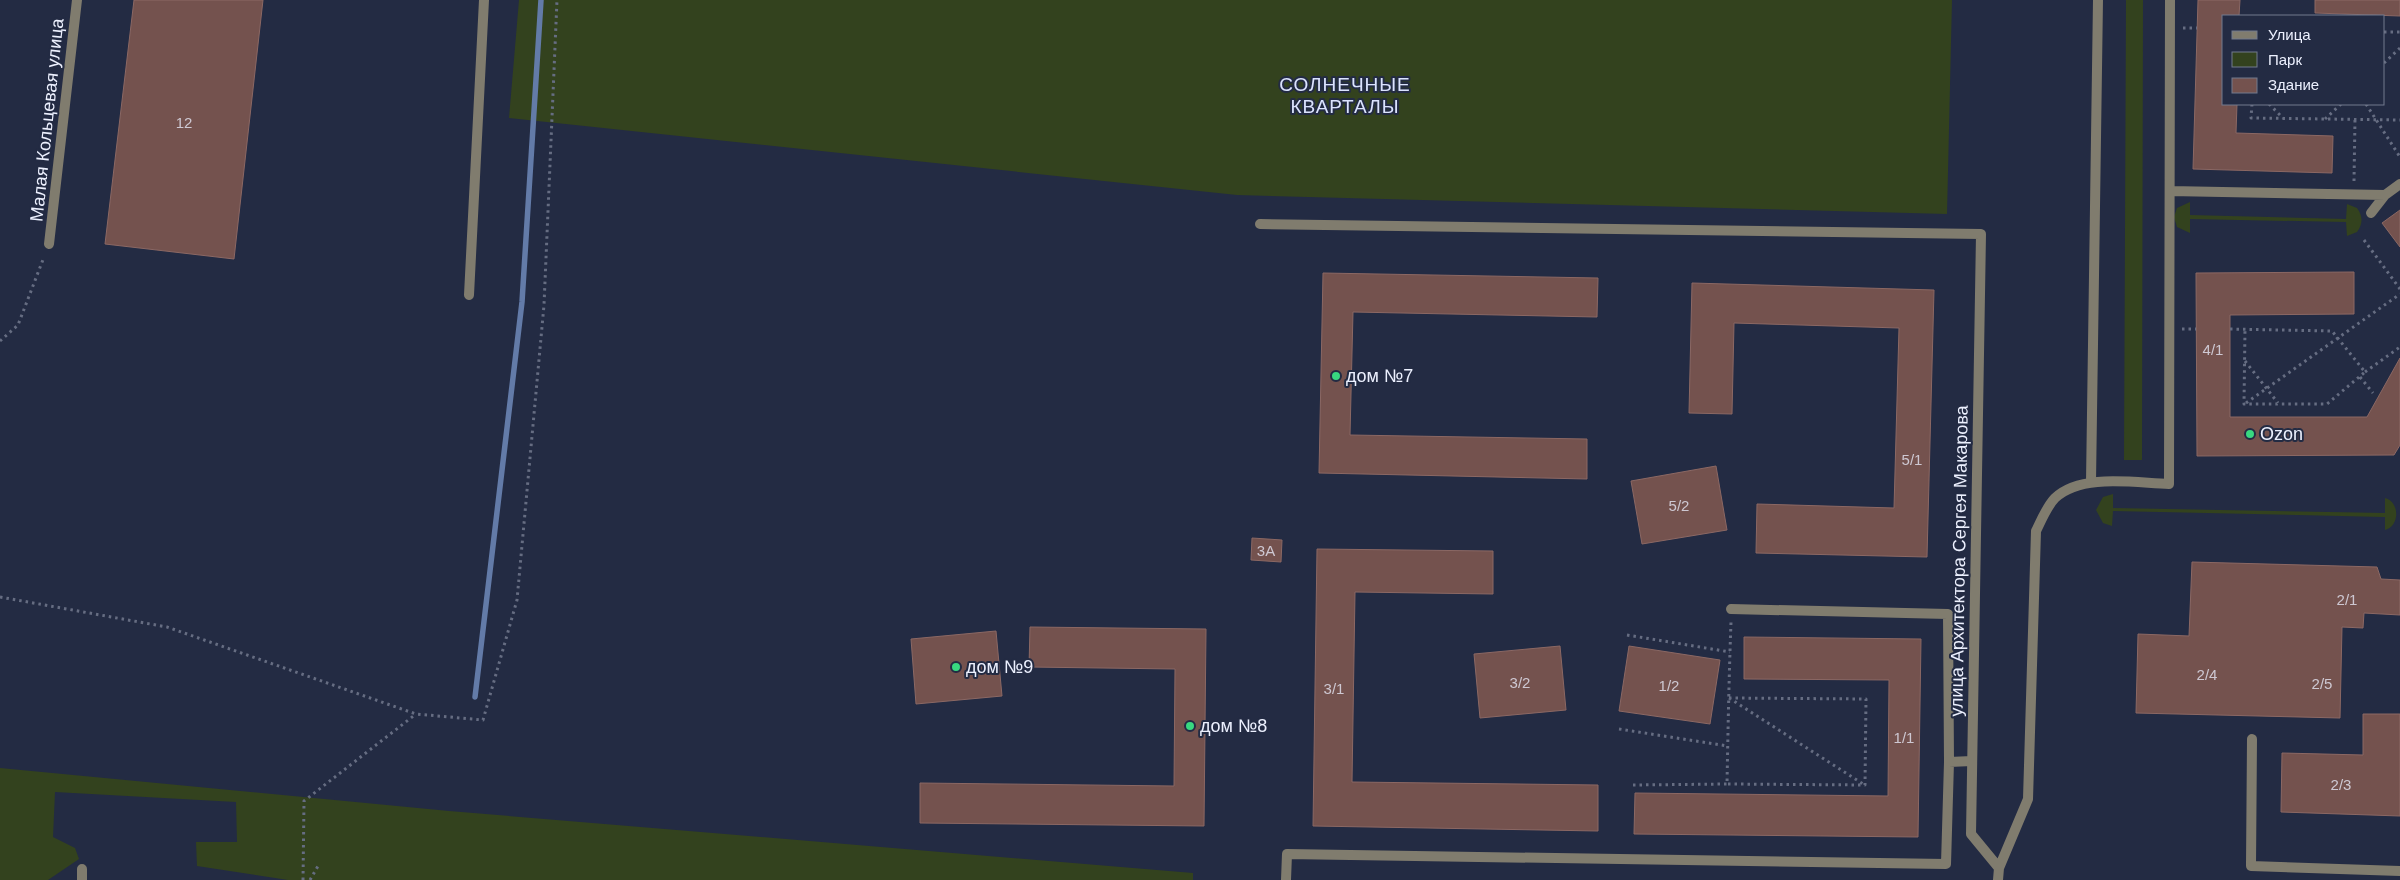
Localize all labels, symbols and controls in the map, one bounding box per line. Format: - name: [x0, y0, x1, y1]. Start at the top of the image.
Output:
- legend: [2222, 15, 2385, 105]
- street label: Малая Кольцевая улица: [26, 16, 68, 223]
- text: Улица: [2268, 26, 2311, 43]
- text: Парк: [2268, 51, 2302, 68]
- district label: СОЛНЕЧНЫЕ КВАРТАЛЫ: [1279, 74, 1411, 117]
- text: Здание: [2268, 76, 2319, 93]
- house number: 12: [176, 114, 192, 131]
- house number: 4/1: [2203, 341, 2223, 358]
- place label: дом №7: [1346, 366, 1413, 386]
- marker: дом №7: [1330, 370, 1342, 382]
- street label: улица Архитектора Сергея Макарова: [1946, 404, 1972, 717]
- place label: Ozon: [2260, 424, 2303, 444]
- marker: Ozon: [2244, 428, 2256, 440]
- house number: 5/1: [1902, 451, 1922, 468]
- house number: 5/2: [1669, 497, 1689, 514]
- house number: 3А: [1257, 542, 1275, 559]
- house number: 2/1: [2337, 591, 2357, 608]
- place label: дом №9: [966, 657, 1033, 677]
- marker: дом №9: [950, 661, 962, 673]
- house number: 2/4: [2197, 666, 2217, 683]
- house number: 3/2: [1510, 674, 1530, 691]
- house number: 2/5: [2312, 675, 2332, 692]
- house number: 1/2: [1659, 677, 1679, 694]
- house number: 3/1: [1324, 680, 1344, 697]
- place label: дом №8: [1200, 716, 1267, 736]
- marker: дом №8: [1184, 720, 1196, 732]
- house number: 1/1: [1894, 729, 1914, 746]
- house number: 2/3: [2331, 776, 2351, 793]

